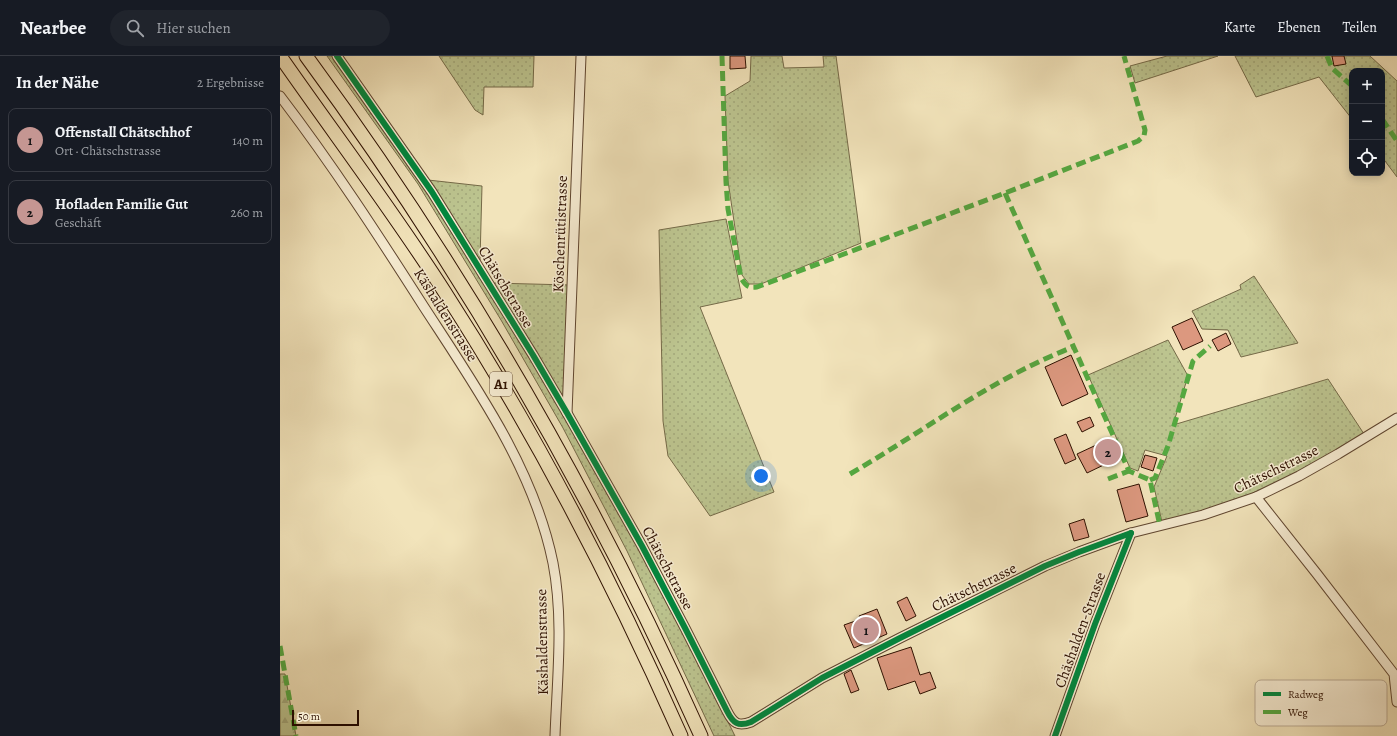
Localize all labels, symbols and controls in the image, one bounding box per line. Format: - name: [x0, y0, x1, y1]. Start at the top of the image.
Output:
- search box: [110, 10, 390, 46]
- text: Nearbee: [20, 15, 86, 41]
- icon: search: [124, 17, 146, 39]
- text: Hier suchen: [156, 18, 231, 38]
- text: Karte: [1224, 18, 1255, 37]
- text: Ebenen: [1277, 18, 1321, 37]
- text: Teilen: [1343, 18, 1377, 37]
- map controls: [1349, 68, 1385, 176]
- button: +: [1349, 68, 1385, 104]
- text: In der Nähe: [16, 71, 99, 94]
- text: 2 Ergebnisse: [197, 74, 264, 91]
- button: −: [1349, 104, 1385, 140]
- text: Offenstall Chätschhof: [55, 122, 190, 142]
- text: 1: [28, 132, 32, 149]
- text: 140 m: [232, 132, 263, 149]
- button: locate: [1349, 140, 1385, 176]
- text: Ort · Chätschstrasse: [55, 142, 161, 159]
- street label: Köschenrütistrasse: [548, 175, 572, 293]
- text: Hofladen Familie Gut: [55, 194, 188, 214]
- text: 2: [27, 204, 33, 221]
- text: 260 m: [230, 204, 263, 221]
- text: Geschäft: [55, 214, 101, 231]
- street label: Chätschstrasse: [474, 242, 538, 332]
- street label: Käshaldenstrasse: [409, 265, 483, 366]
- road number: A1: [490, 372, 512, 396]
- pin: 2: [1095, 437, 1121, 467]
- street label: Chätschstrasse: [1230, 440, 1322, 498]
- your location: [751, 466, 771, 486]
- street label: Chätschstrasse: [638, 523, 699, 614]
- street label: Chätschstrasse: [928, 558, 1020, 616]
- street label: Chäshalden-Strasse: [1050, 569, 1110, 691]
- street label: Käshaldenstrasse: [531, 588, 553, 695]
- pin: 1: [853, 615, 879, 645]
- legend: [1255, 680, 1387, 726]
- text: Radweg: [1288, 687, 1324, 702]
- text: Weg: [1287, 705, 1308, 720]
- scale bar: [292, 708, 359, 727]
- text: 50 m: [298, 709, 320, 724]

